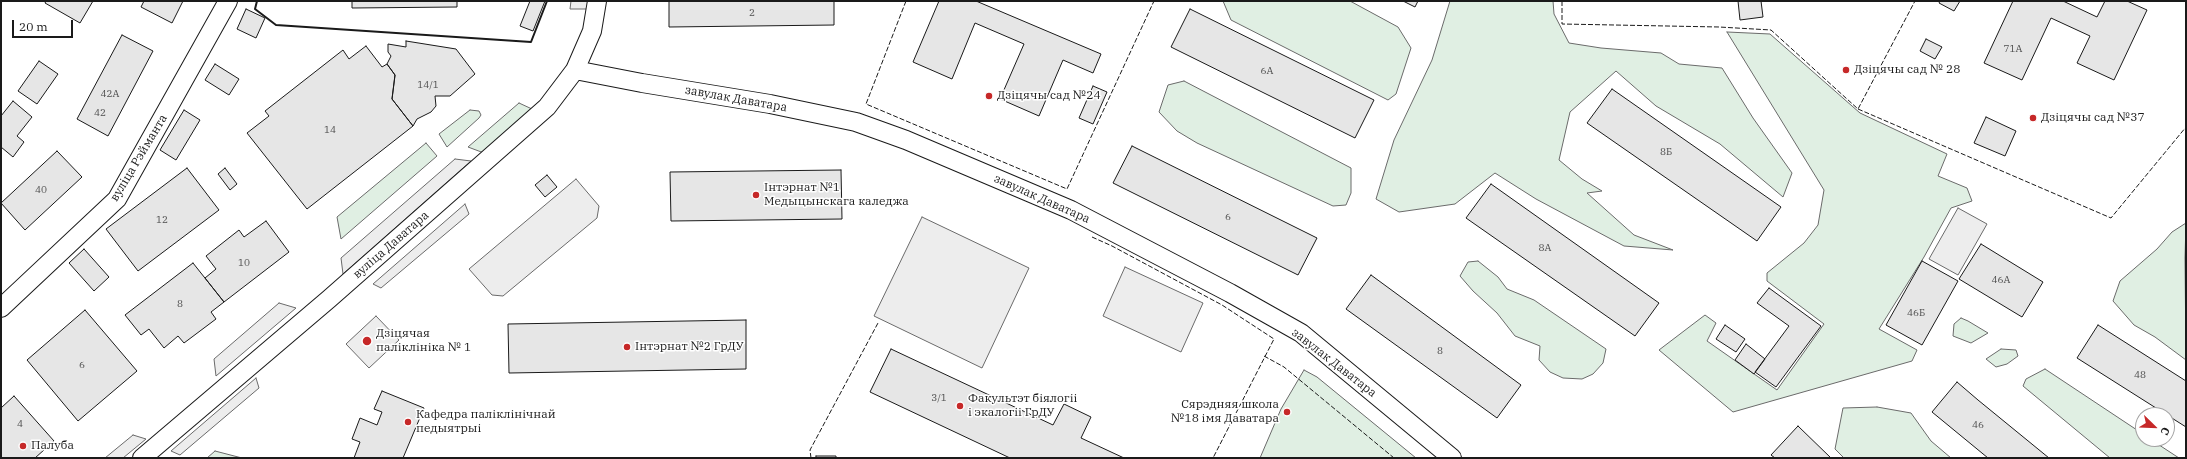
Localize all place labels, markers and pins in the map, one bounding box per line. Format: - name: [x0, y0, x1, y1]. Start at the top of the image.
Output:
- place label: Дзіцячы сад № 28: [1854, 63, 1960, 77]
- marker: Дзіцячы сад № 28: [1841, 65, 1851, 75]
- place label: Дзіцячы сад №24: [997, 89, 1101, 103]
- marker: Дзіцячы сад №24: [984, 91, 994, 101]
- place label: Дзіцячы сад №37: [2041, 111, 2145, 125]
- marker: Дзіцячы сад №37: [2028, 113, 2038, 123]
- place label: Інтэрнат №1 Медыцынскага каледжа: [764, 181, 909, 209]
- marker: Інтэрнат №1 Медыцынскага каледжа: [751, 190, 761, 200]
- place label: Дзіцячая паліклініка № 1: [376, 327, 471, 355]
- marker: Дзіцячая паліклініка № 1: [361, 335, 373, 347]
- place label: Інтэрнат №2 ГрДУ: [635, 340, 744, 354]
- marker: Інтэрнат №2 ГрДУ: [622, 342, 632, 352]
- place label: Факультэт біялогіі і экалогіі ГрДУ: [968, 392, 1077, 420]
- place label: Сярэдняя школа №18 імя Даватара: [1171, 398, 1279, 426]
- marker: Факультэт біялогіі і экалогіі ГрДУ: [955, 401, 965, 411]
- marker: Сярэдняя школа №18 імя Даватара: [1282, 407, 1292, 417]
- place label: Кафедра паліклінічнай педыятрыі: [416, 408, 556, 436]
- marker: Кафедра паліклінічнай педыятрыі: [403, 417, 413, 427]
- place label: Палуба: [31, 439, 74, 453]
- marker: Палуба: [18, 441, 28, 451]

